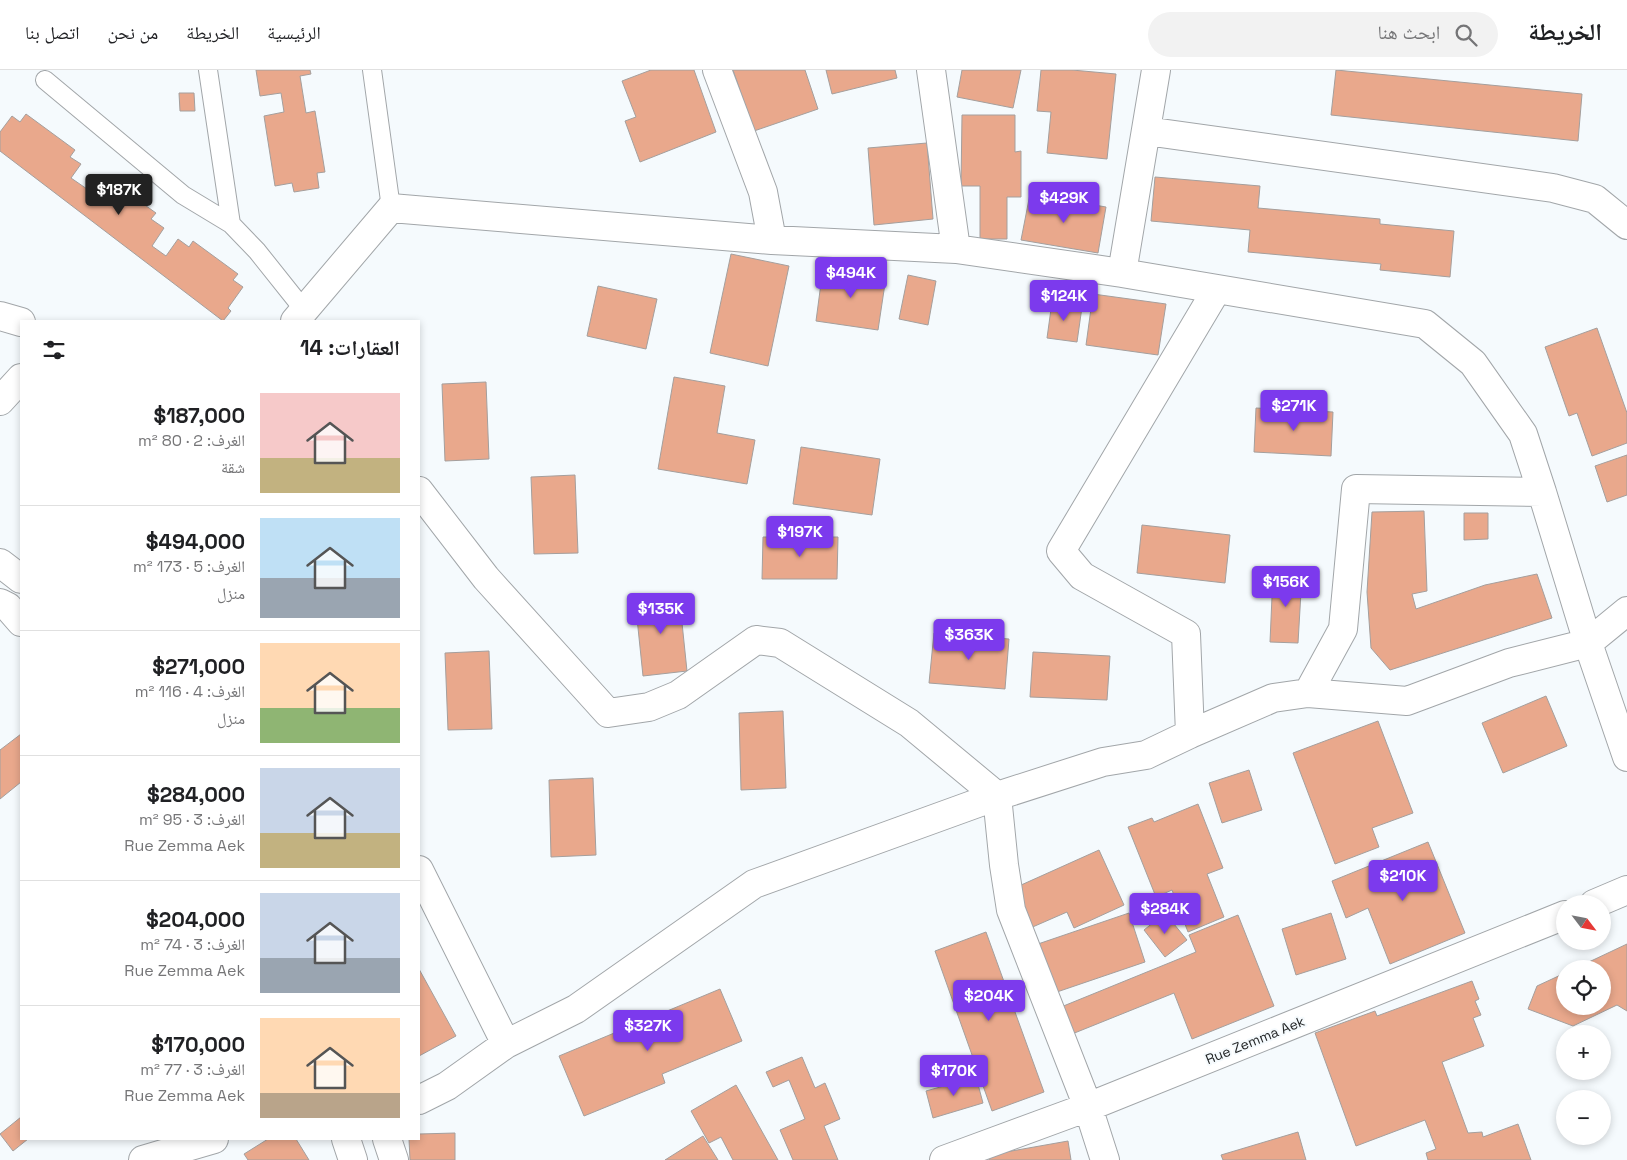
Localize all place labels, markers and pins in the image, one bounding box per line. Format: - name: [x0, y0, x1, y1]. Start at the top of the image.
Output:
- pin: $187K: [84, 174, 154, 216]
- pin: $429K: [1029, 182, 1099, 224]
- pin: $494K: [816, 256, 886, 299]
- pin: $124K: [1029, 280, 1099, 322]
- pin: $271K: [1259, 390, 1329, 432]
- pin: $197K: [765, 516, 835, 558]
- pin: $156K: [1251, 566, 1321, 608]
- pin: $135K: [626, 592, 696, 635]
- pin: $363K: [934, 618, 1004, 661]
- pin: $210K: [1368, 860, 1438, 902]
- pin: $284K: [1130, 892, 1200, 935]
- pin: $204K: [954, 980, 1024, 1022]
- pin: $327K: [613, 1010, 683, 1052]
- pin: $170K: [919, 1054, 989, 1097]

